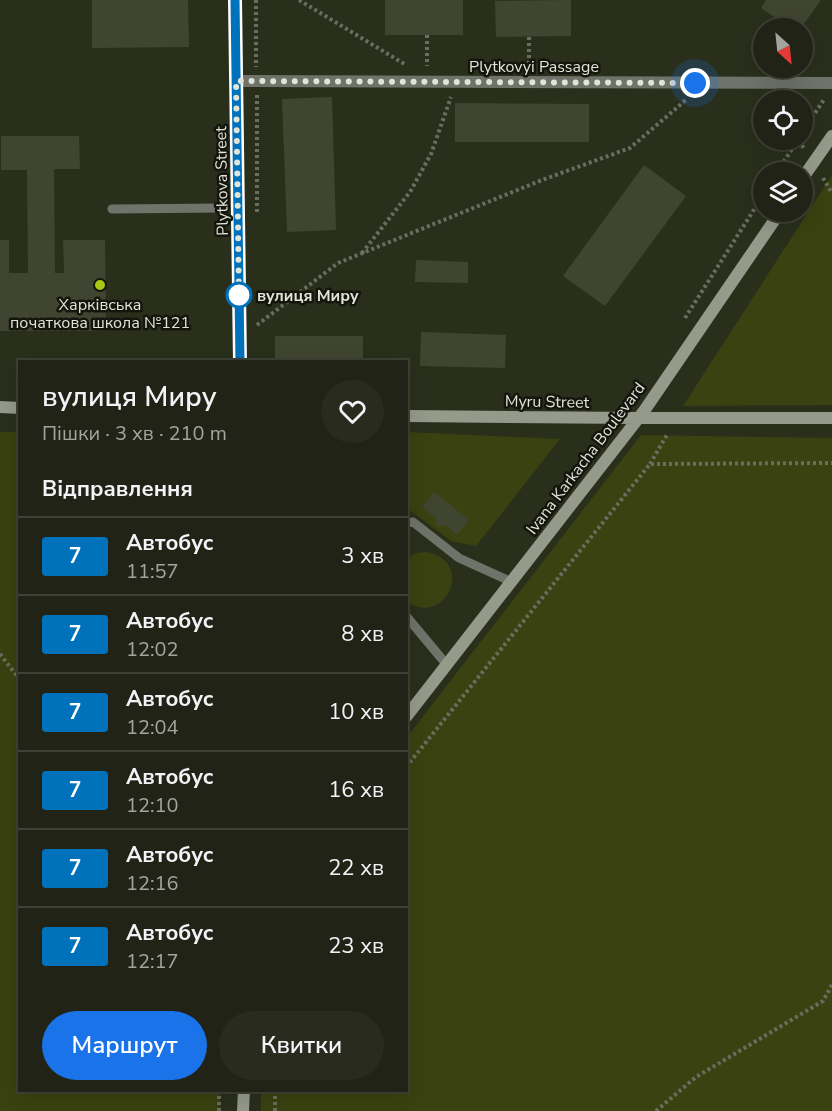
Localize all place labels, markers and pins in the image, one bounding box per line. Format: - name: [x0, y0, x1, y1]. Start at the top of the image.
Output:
- marker: Харківська початкова школа №121: [93, 278, 107, 292]
- marker: вулиця Миру: [226, 282, 252, 308]
- place label: вулиця Миру: [257, 285, 359, 307]
- place label: Харківська початкова школа №121: [10, 294, 190, 334]

